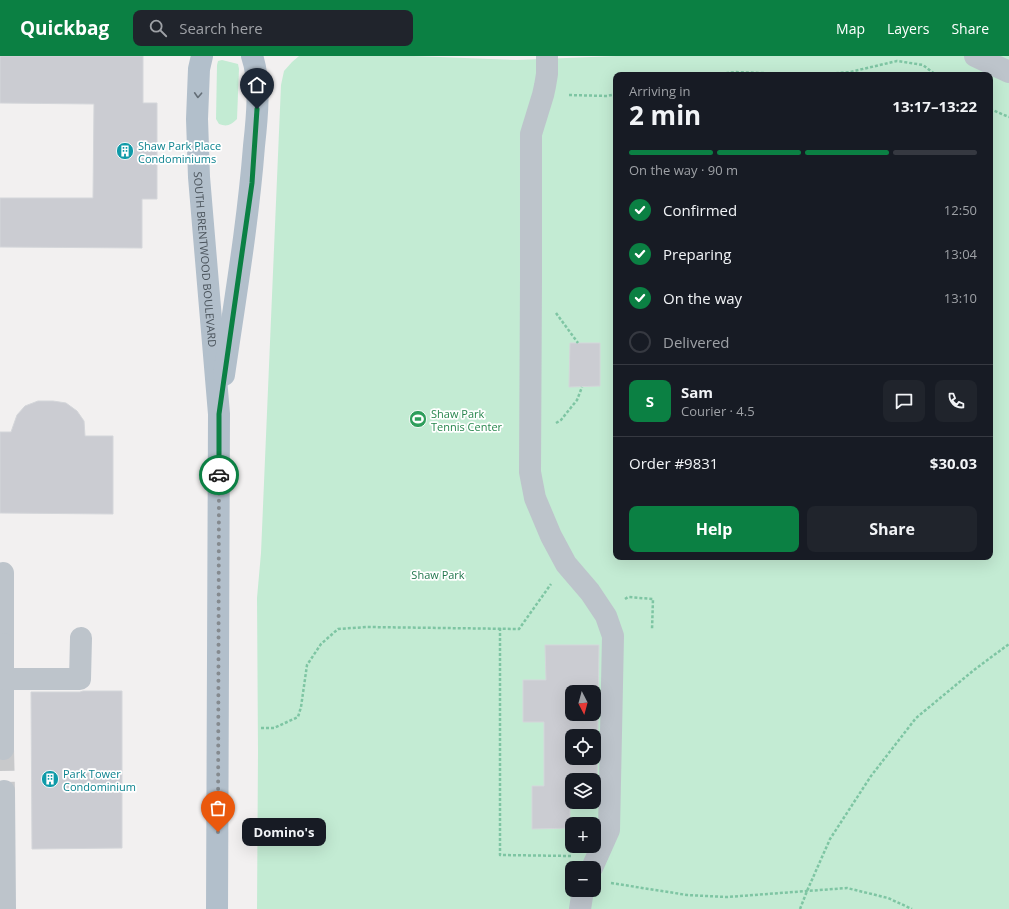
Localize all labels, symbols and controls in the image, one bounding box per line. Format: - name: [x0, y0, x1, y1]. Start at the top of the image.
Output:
- search box: [133, 10, 413, 46]
- text: Quickbag: [20, 15, 109, 41]
- icon: search: [147, 17, 169, 39]
- text: Search here: [179, 18, 263, 38]
- text: Map: [836, 19, 865, 38]
- text: Layers: [887, 19, 929, 38]
- text: Share: [951, 19, 989, 38]
- pin: [240, 68, 274, 109]
- icon: home: [246, 74, 268, 96]
- text: Arriving in: [629, 82, 691, 100]
- one-way arrow: [194, 92, 202, 98]
- text: 13:17–13:22: [892, 96, 977, 116]
- text: 2 min: [629, 97, 701, 133]
- place label: Shaw Park Place Condominiums: [138, 138, 221, 166]
- building icon: Shaw Park Place Condominiums: [115, 141, 135, 161]
- text: On the way · 90 m: [629, 161, 738, 179]
- street label: SOUTH BRENTWOOD BOULEVARD: [191, 171, 221, 348]
- icon: check: [629, 199, 651, 221]
- text: Confirmed: [663, 200, 737, 220]
- text: 12:50: [944, 201, 977, 219]
- icon: check: [629, 243, 651, 265]
- text: Preparing: [663, 244, 731, 264]
- text: 13:04: [944, 245, 977, 263]
- icon: check: [629, 287, 651, 309]
- text: On the way: [663, 288, 742, 308]
- text: 13:10: [944, 289, 977, 307]
- text: Delivered: [663, 332, 730, 352]
- button: chat: [883, 380, 925, 422]
- button: phone: [935, 380, 977, 422]
- text: Sam: [681, 382, 713, 402]
- text: S: [646, 391, 654, 411]
- text: Courier · 4.5: [681, 402, 755, 420]
- place label: Shaw Park Tennis Center: [431, 406, 503, 434]
- sports icon: Shaw Park Tennis Center: [408, 409, 428, 429]
- text: Order #9831: [629, 453, 718, 473]
- text: $30.03: [930, 453, 977, 473]
- courier: [199, 455, 239, 495]
- icon: car: [208, 464, 230, 486]
- button: Help: [629, 506, 799, 552]
- button: Share: [807, 506, 977, 552]
- park label: Shaw Park: [411, 567, 465, 582]
- north arrow: [565, 685, 601, 721]
- map controls: [565, 685, 601, 897]
- button: locate: [565, 729, 601, 765]
- place label: Park Tower Condominium: [63, 766, 136, 794]
- building icon: Park Tower Condominium: [40, 769, 60, 789]
- button: layers: [565, 773, 601, 809]
- pin: [201, 791, 235, 832]
- icon: bag: [207, 797, 229, 819]
- button: +: [565, 817, 601, 853]
- callout: Domino's: [242, 818, 326, 846]
- text: Domino's: [254, 823, 314, 841]
- button: −: [565, 861, 601, 897]

